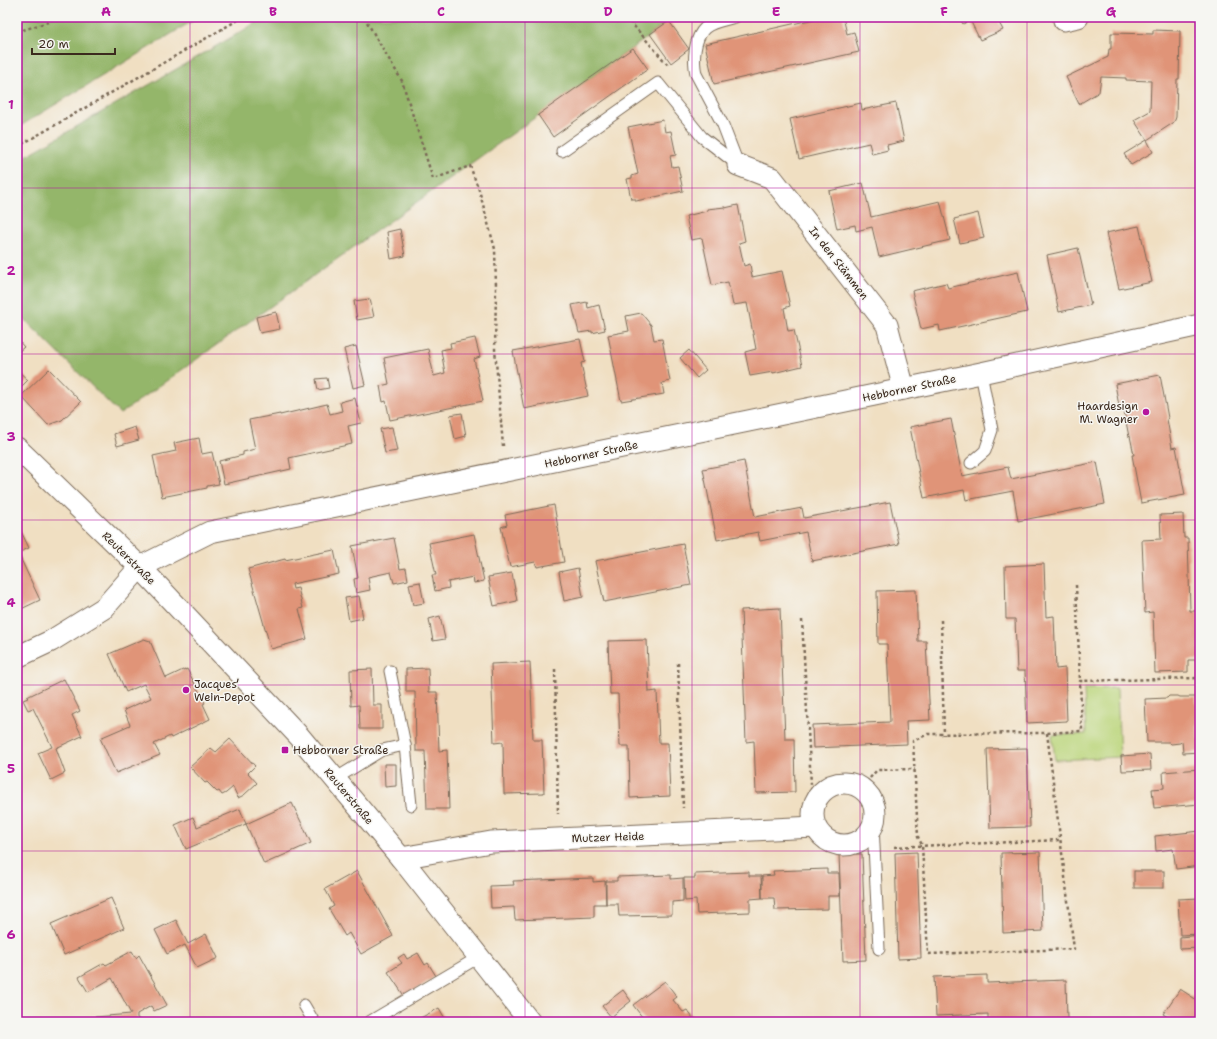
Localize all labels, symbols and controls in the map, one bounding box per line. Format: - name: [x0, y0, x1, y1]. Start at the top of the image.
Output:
- text: A: [101, 3, 111, 20]
- text: B: [269, 3, 277, 20]
- text: C: [437, 3, 445, 20]
- text: D: [603, 3, 613, 20]
- text: E: [772, 3, 781, 20]
- text: F: [940, 3, 948, 20]
- text: G: [1106, 3, 1117, 20]
- scale bar: [32, 30, 115, 56]
- text: 20 m: [38, 36, 69, 52]
- text: 1: [8, 96, 14, 113]
- street label: In den Stämmen: [805, 224, 872, 303]
- text: 2: [6, 262, 16, 279]
- street label: Hebborner Straße: [861, 371, 957, 406]
- place label: Haardesign M. Wagner: [1077, 399, 1138, 427]
- marker: Haardesign M. Wagner: [1141, 407, 1151, 417]
- text: 3: [6, 428, 16, 445]
- street label: Hebborner Straße: [543, 437, 639, 472]
- street label: Reuterstraße: [99, 528, 159, 588]
- text: 4: [6, 594, 16, 611]
- place label: Jacques’ Wein-Depot: [194, 677, 255, 705]
- marker: Jacques’ Wein-Depot: [181, 685, 191, 695]
- place label: Hebborner Straße: [293, 743, 388, 758]
- marker: Hebborner Straße: [280, 745, 290, 755]
- text: 5: [7, 760, 15, 777]
- street label: Reuterstraße: [320, 765, 377, 828]
- street label: Mutzer Heide: [571, 829, 645, 846]
- text: 6: [6, 926, 16, 943]

